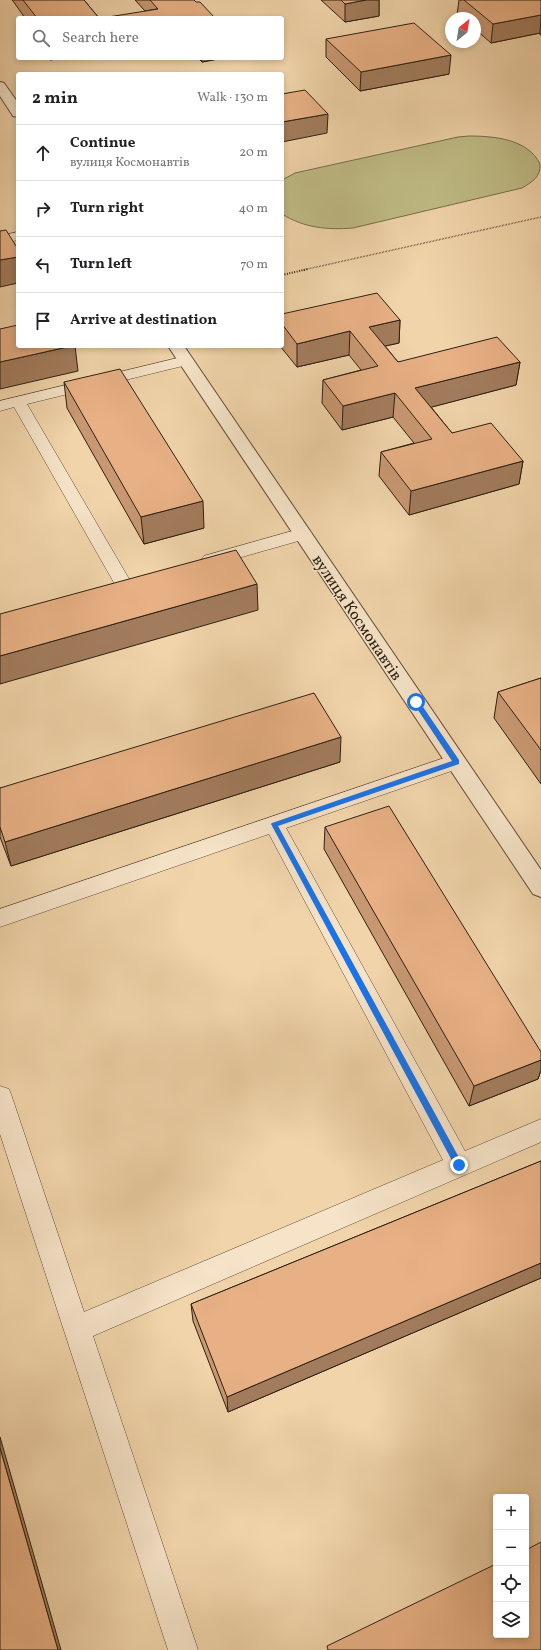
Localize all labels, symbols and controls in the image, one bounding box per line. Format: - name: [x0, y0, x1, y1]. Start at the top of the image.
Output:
- north arrow: [445, 12, 481, 48]
- search box: [16, 16, 284, 60]
- icon: search: [30, 27, 52, 49]
- text: Search here: [62, 28, 139, 49]
- text: 2 min: [32, 87, 78, 110]
- text: Walk · 130 m: [197, 89, 268, 107]
- text: Continue: [70, 133, 135, 154]
- icon: ahead: [32, 142, 54, 164]
- text: 20 m: [239, 144, 268, 162]
- text: вулиця Космонавтів: [70, 154, 190, 172]
- icon: right: [32, 198, 54, 220]
- text: Turn right: [70, 198, 144, 219]
- text: 40 m: [239, 200, 268, 218]
- icon: left: [32, 254, 54, 276]
- text: Turn left: [70, 254, 132, 275]
- text: 70 m: [240, 256, 268, 274]
- icon: arrive: [32, 310, 54, 332]
- text: Arrive at destination: [70, 310, 217, 331]
- street label: вулиця Космонавтів: [306, 551, 407, 685]
- route start: [407, 693, 425, 711]
- route end: [450, 1156, 468, 1174]
- map controls: [493, 1494, 529, 1638]
- button: +: [493, 1494, 529, 1530]
- button: −: [493, 1530, 529, 1566]
- button: locate: [493, 1566, 529, 1602]
- button: layers: [493, 1602, 529, 1638]

